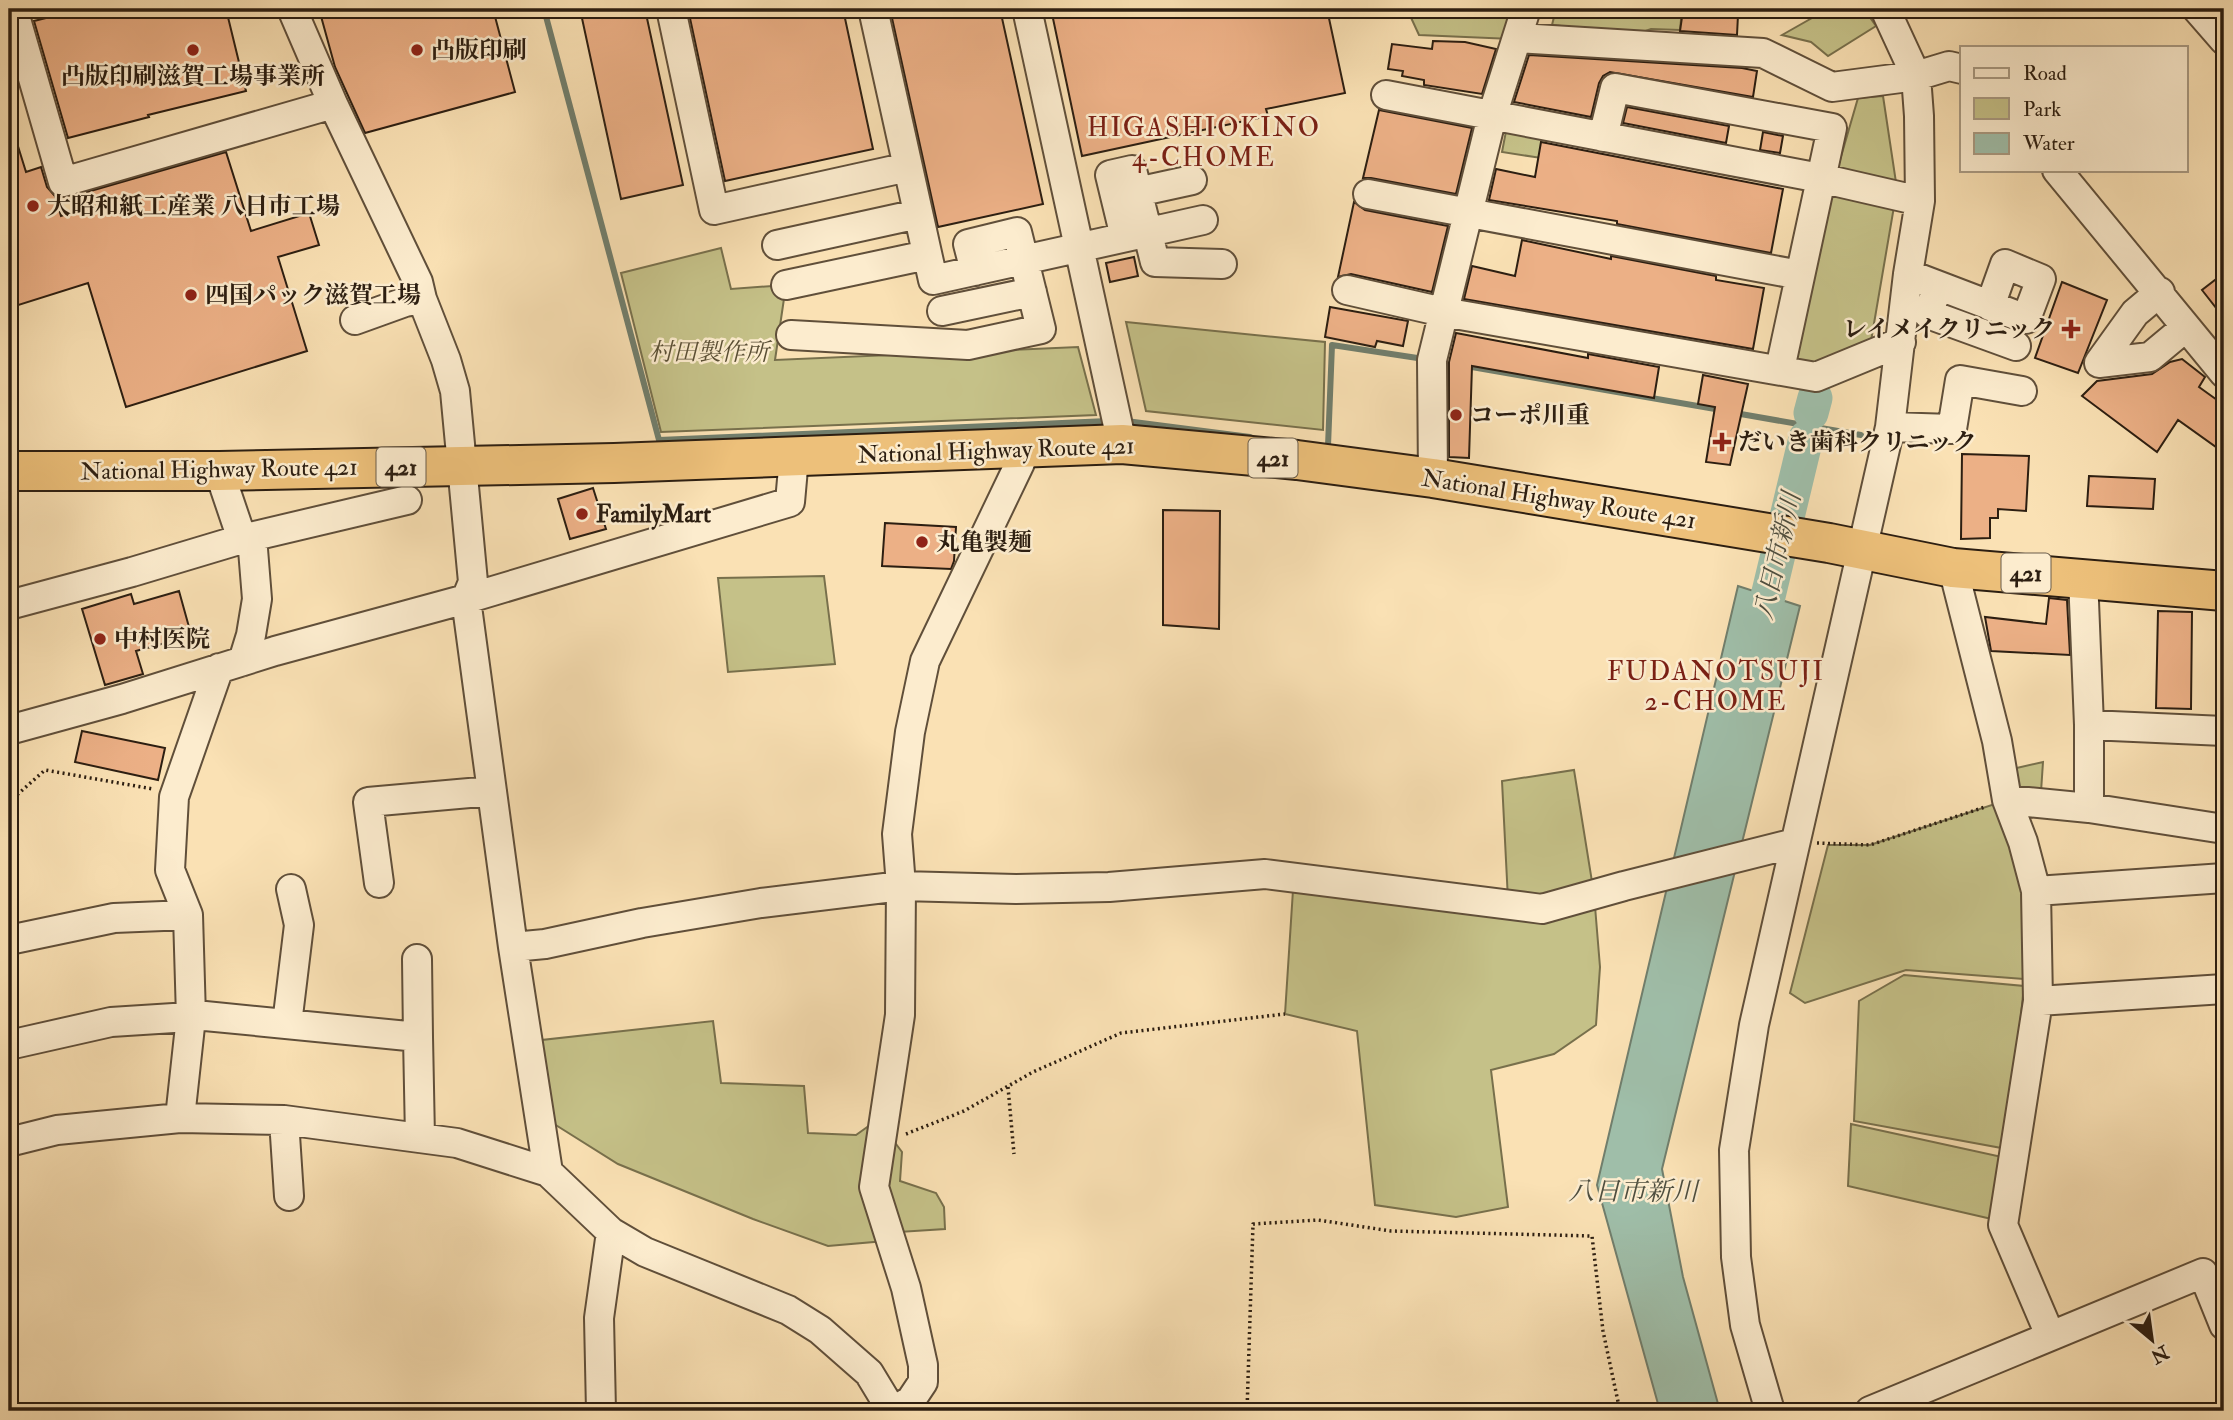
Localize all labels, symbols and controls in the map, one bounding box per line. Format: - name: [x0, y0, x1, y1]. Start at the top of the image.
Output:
- place label: 凸版印刷: [431, 35, 527, 66]
- marker: 凸版印刷滋賀工場事業所: [185, 42, 201, 58]
- marker: 凸版印刷: [409, 42, 425, 58]
- legend: [1960, 46, 2188, 172]
- text: Road: [2023, 60, 2068, 87]
- place label: 凸版印刷滋賀工場事業所: [61, 61, 325, 92]
- text: Park: [2023, 96, 2061, 123]
- district label: HIGASHIOKINO 4-CHOME: [1087, 112, 1321, 174]
- text: Water: [2022, 130, 2075, 157]
- place label: 大昭和紙工産業 八日市工場: [47, 191, 340, 222]
- marker: 大昭和紙工産業 八日市工場: [25, 198, 41, 214]
- place label: 四国パック滋賀工場: [205, 280, 421, 311]
- marker: 四国パック滋賀工場: [183, 287, 199, 303]
- place label: レイメイクリニック: [1843, 314, 2055, 345]
- marker: レイメイクリニック: [2061, 319, 2081, 339]
- park label: 村田製作所: [649, 337, 773, 368]
- place label: コーポ川重: [1470, 400, 1590, 431]
- marker: コーポ川重: [1448, 407, 1464, 423]
- place label: だいき歯科クリニック: [1738, 427, 1977, 458]
- street label: National Highway Route 421: [857, 430, 1135, 471]
- marker: だいき歯科クリニック: [1712, 432, 1732, 452]
- road number: 421: [1248, 438, 1298, 478]
- road number: 421: [376, 447, 426, 486]
- street label: National Highway Route 421: [80, 452, 358, 487]
- street label: National Highway Route 421: [1420, 462, 1698, 536]
- water label: 八日市新川: [1748, 486, 1809, 623]
- place label: FamilyMart: [596, 499, 711, 530]
- marker: FamilyMart: [574, 506, 590, 522]
- place label: 丸亀製麺: [936, 527, 1032, 558]
- marker: 丸亀製麺: [914, 534, 930, 550]
- road number: 421: [2002, 554, 2050, 593]
- place label: 中村医院: [114, 624, 210, 655]
- marker: 中村医院: [92, 631, 108, 647]
- district label: FUDANOTSUJI 2-CHOME: [1607, 656, 1825, 718]
- water label: 八日市新川: [1568, 1176, 1701, 1208]
- north arrow: [2118, 1304, 2188, 1374]
- text: N: [2146, 1339, 2174, 1369]

